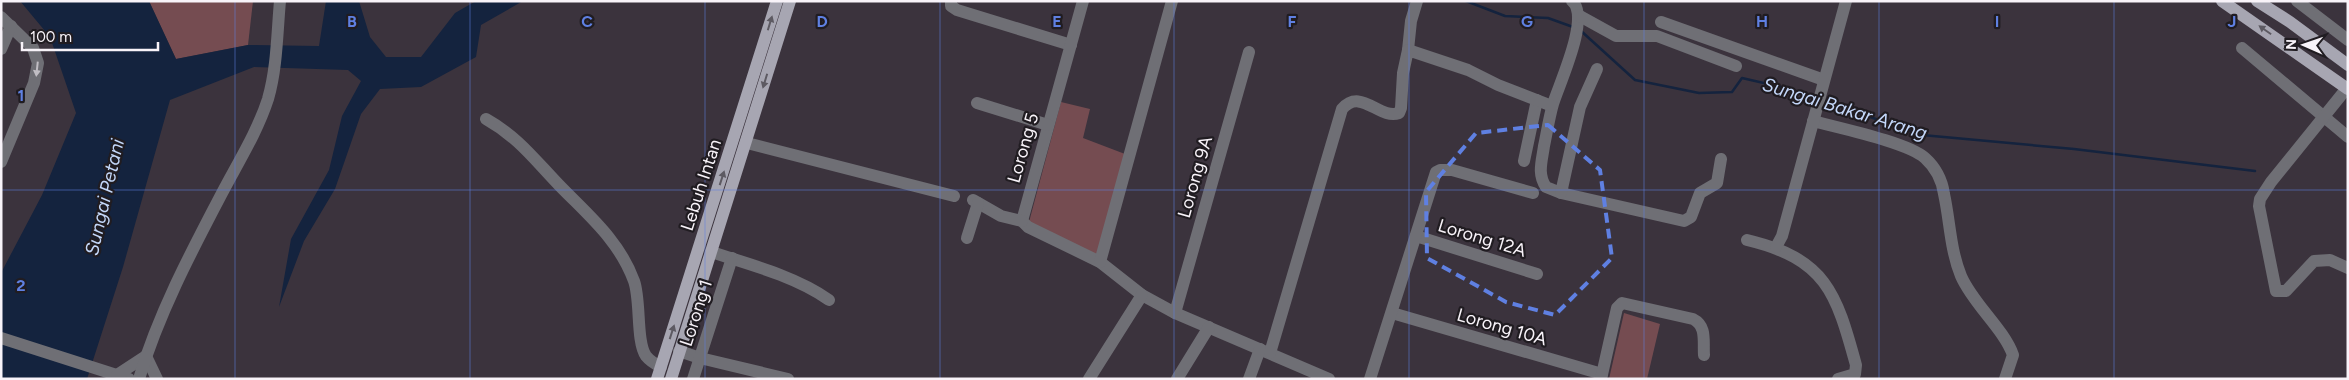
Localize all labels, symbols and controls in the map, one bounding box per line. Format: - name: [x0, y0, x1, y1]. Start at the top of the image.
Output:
- text: B: [347, 12, 357, 31]
- text: C: [581, 12, 593, 31]
- text: D: [816, 12, 828, 31]
- text: E: [1052, 12, 1062, 31]
- text: F: [1288, 12, 1297, 31]
- text: G: [1521, 12, 1533, 31]
- text: H: [1756, 12, 1768, 31]
- text: I: [1995, 12, 1999, 31]
- text: J: [2228, 12, 2236, 31]
- one-way arrow: [767, 15, 775, 30]
- scale bar: [22, 20, 159, 52]
- north arrow: [2279, 20, 2329, 70]
- one-way arrow: [2258, 25, 2272, 35]
- text: 100 m: [30, 28, 72, 46]
- text: N: [2283, 39, 2300, 50]
- one-way arrow: [33, 61, 41, 77]
- water label: Sungai Bakar Arang: [1760, 73, 1930, 144]
- one-way arrow: [761, 74, 769, 89]
- text: 1: [18, 86, 24, 105]
- street label: Lorong 5: [1003, 110, 1043, 186]
- street label: Lorong 9A: [1173, 134, 1217, 220]
- water label: Sungai Petani: [80, 136, 129, 258]
- street label: Lebuh Intan: [676, 136, 726, 234]
- one-way arrow: [718, 170, 726, 185]
- street label: Lorong 12A: [1435, 214, 1529, 262]
- text: 2: [16, 276, 26, 295]
- street label: Lorong 1: [675, 277, 717, 349]
- street label: Lorong 10A: [1454, 304, 1550, 350]
- one-way arrow: [669, 325, 676, 340]

